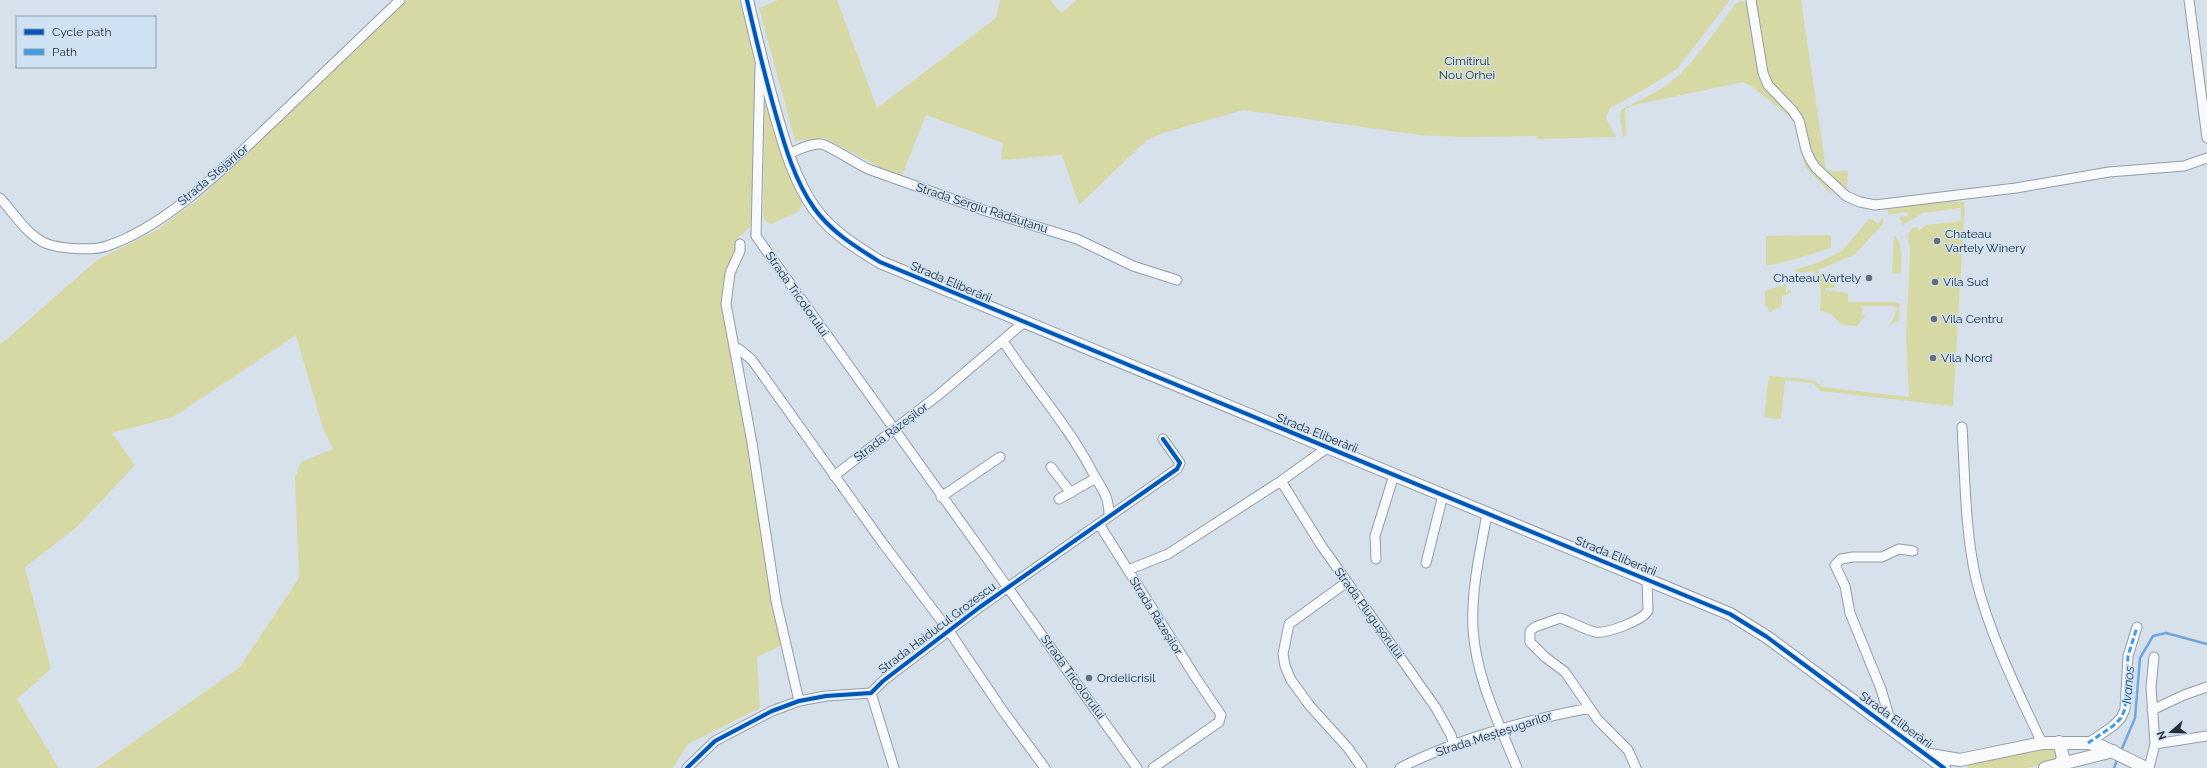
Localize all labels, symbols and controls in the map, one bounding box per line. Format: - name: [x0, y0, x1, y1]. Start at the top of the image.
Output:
- legend: [16, 16, 156, 68]
- text: Cycle path: [52, 25, 111, 39]
- text: Path: [52, 45, 77, 59]
- park label: Cimitirul Nou Orhei: [1439, 54, 1495, 82]
- street label: Strada Stejarilor: [175, 141, 252, 209]
- street label: Strada Sergiu Rădăuțanu: [914, 180, 1050, 236]
- place label: Chateau Vartely Winery: [1945, 227, 2027, 255]
- marker: Chateau Vartely Winery: [1932, 236, 1942, 246]
- street label: Strada Tricolorului: [763, 249, 831, 339]
- street label: Strada Eliberării: [908, 259, 994, 305]
- place label: Chateau Vartely: [1773, 271, 1861, 285]
- marker: Chateau Vartely: [1864, 273, 1874, 283]
- place label: Vila Sud: [1943, 275, 1989, 289]
- marker: Vila Sud: [1930, 277, 1940, 287]
- place label: Vila Centru: [1942, 312, 2003, 326]
- marker: Vila Centru: [1929, 314, 1939, 324]
- place label: Vila Nord: [1941, 351, 1992, 365]
- marker: Vila Nord: [1928, 353, 1938, 363]
- street label: Strada Răzeșilor: [851, 399, 931, 464]
- street label: Strada Eliberării: [1274, 410, 1360, 456]
- street label: Strada Eliberării: [1573, 533, 1659, 579]
- street label: Strada Plugușorului: [1331, 565, 1407, 661]
- street label: Strada Răzeșilor: [1126, 574, 1186, 658]
- street label: Strada Haiducul Grozescu: [876, 579, 998, 677]
- street label: Strada Tricolorului: [1038, 632, 1108, 722]
- water label: Ivanos: [2119, 665, 2137, 705]
- place label: Ordelicrisil: [1097, 671, 1156, 685]
- marker: Ordelicrisil: [1084, 673, 1094, 683]
- street label: Strada Eliberării: [1857, 689, 1935, 751]
- street label: Strada Meșteșugarilor: [1434, 708, 1555, 759]
- north arrow: [2151, 712, 2191, 752]
- text: N: [2155, 729, 2170, 741]

